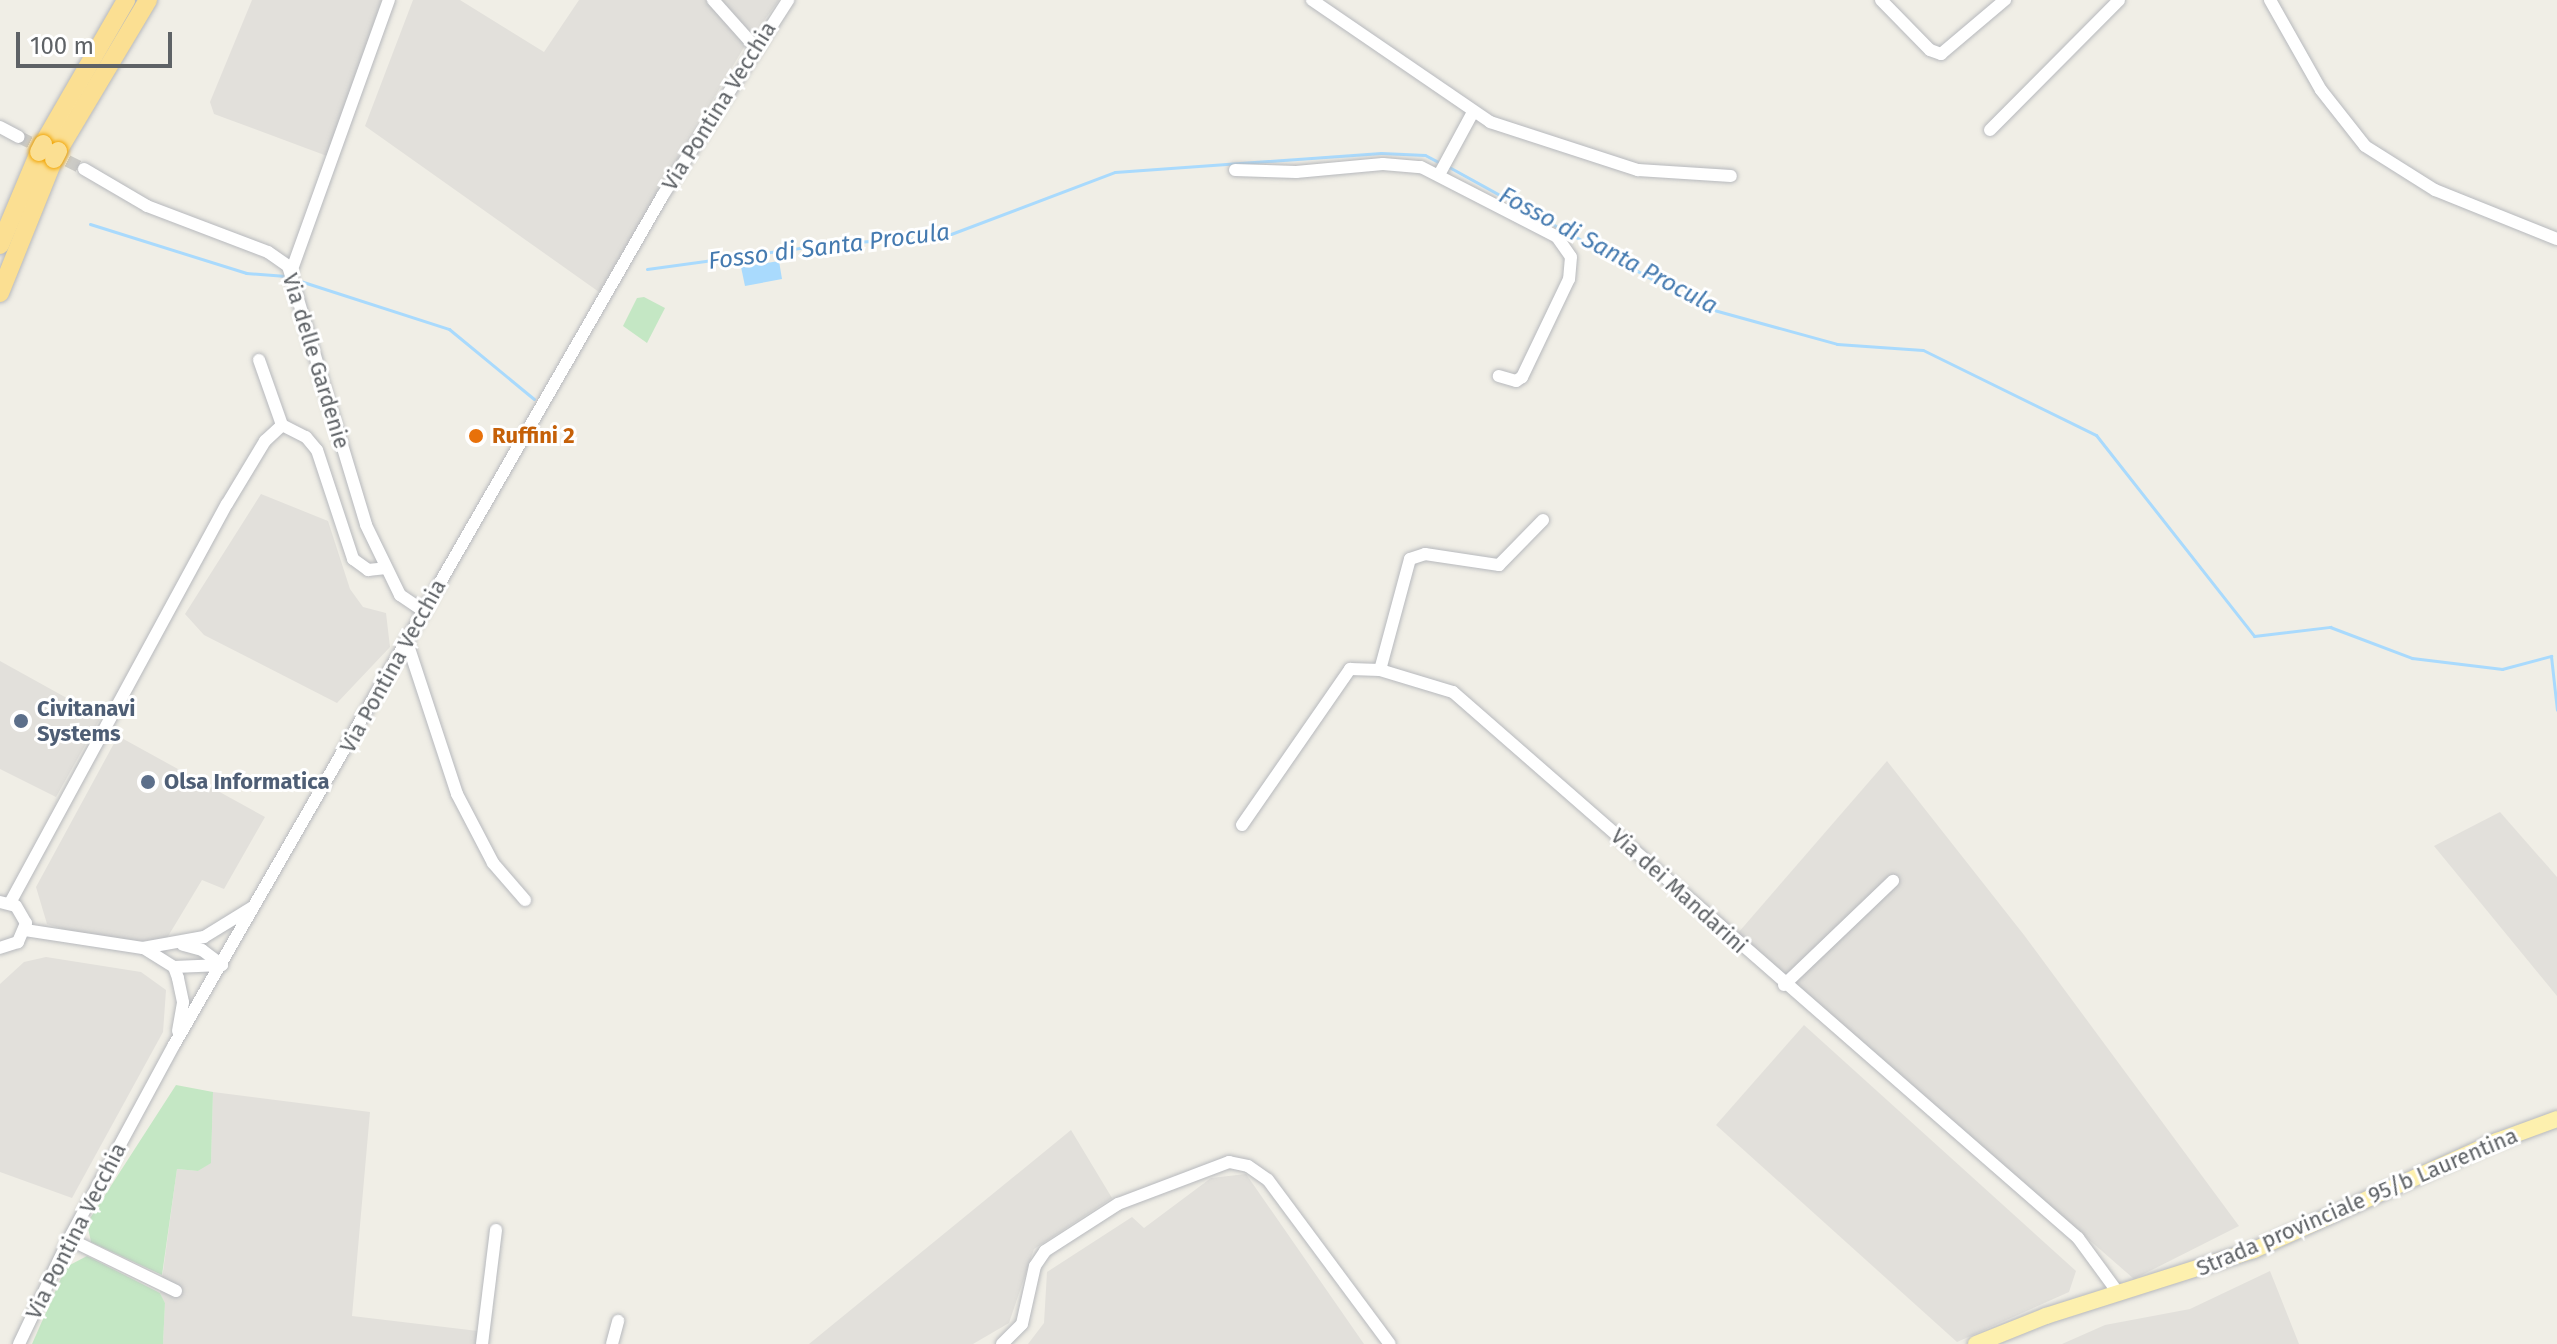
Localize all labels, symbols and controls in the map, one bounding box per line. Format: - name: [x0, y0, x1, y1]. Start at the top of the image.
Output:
- scale bar: [20, 16, 176, 66]
- street label: Via Pontina Vecchia: [656, 17, 782, 195]
- text: 100 m: [30, 32, 94, 60]
- water label: Fosso di Santa Procula: [1494, 181, 1722, 321]
- water label: Fosso di Santa Procula: [707, 218, 951, 276]
- street label: Via delle Gardenie: [277, 270, 355, 452]
- place label: Ruffini 2: [492, 423, 575, 449]
- marker: Ruffini 2: [467, 427, 485, 445]
- street label: Via Pontina Vecchia: [334, 575, 452, 757]
- place label: Civitanavi Systems: [37, 695, 136, 746]
- marker: Civitanavi Systems: [12, 712, 30, 730]
- place label: Olsa Informatica: [164, 769, 330, 795]
- marker: Olsa Informatica: [139, 773, 157, 791]
- street label: Via dei Mandarini: [1605, 823, 1753, 959]
- street label: Strada provinciale 95/b Laurentina: [2192, 1122, 2522, 1282]
- street label: Via Pontina Vecchia: [20, 1138, 132, 1324]

